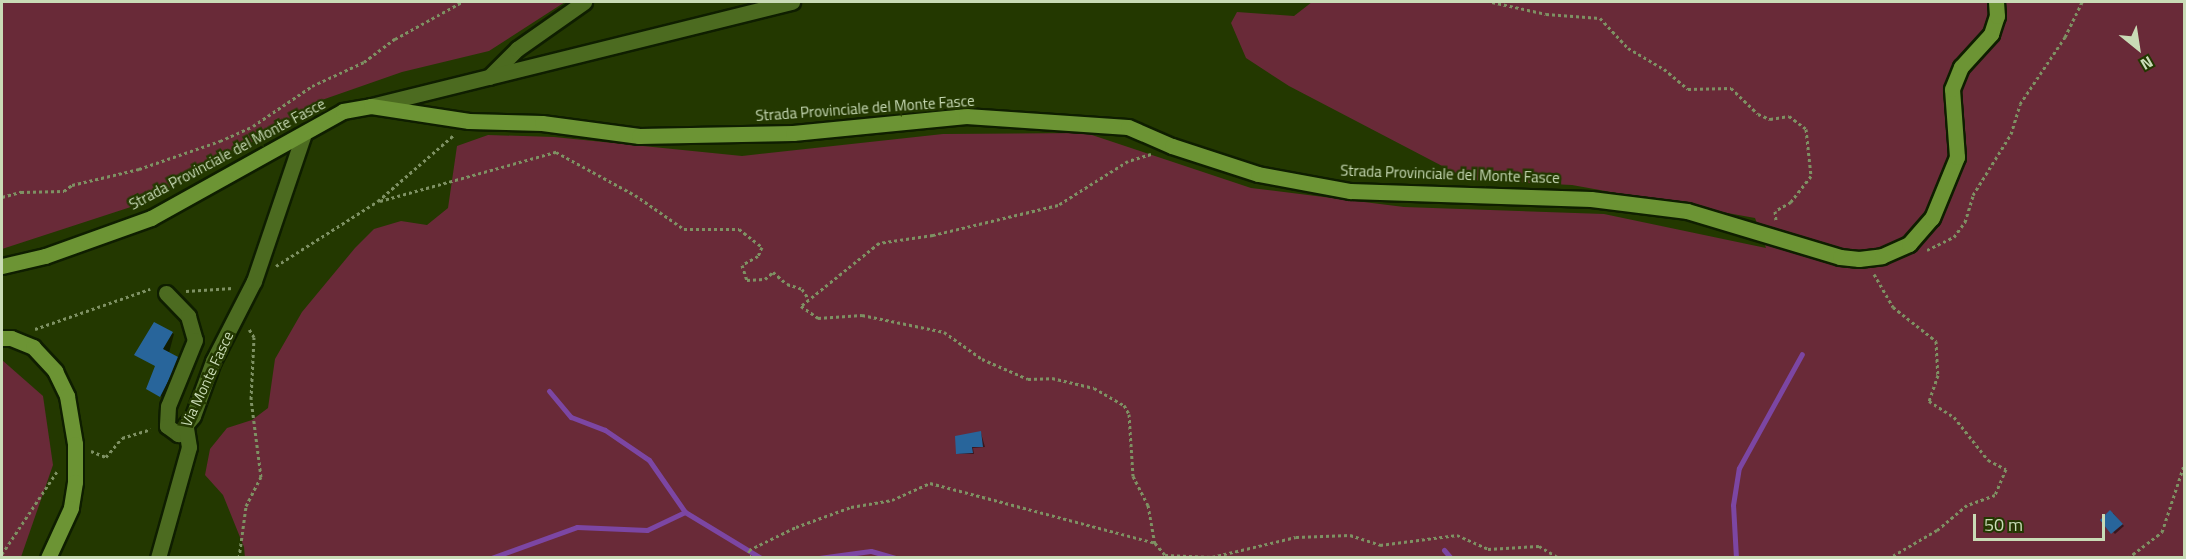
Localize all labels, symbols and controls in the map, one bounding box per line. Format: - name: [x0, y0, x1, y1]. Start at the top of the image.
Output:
- north arrow: [2108, 18, 2168, 78]
- text: N: [2136, 50, 2158, 77]
- street label: Strada Provinciale del Monte Fasce: [755, 91, 975, 125]
- street label: Strada Provinciale del Monte Fasce: [126, 95, 328, 213]
- street label: Strada Provinciale del Monte Fasce: [1340, 161, 1560, 187]
- street label: Via Monte Fasce: [177, 328, 237, 430]
- scale bar: [1976, 502, 2108, 540]
- text: 50 m: [1984, 511, 2023, 538]

